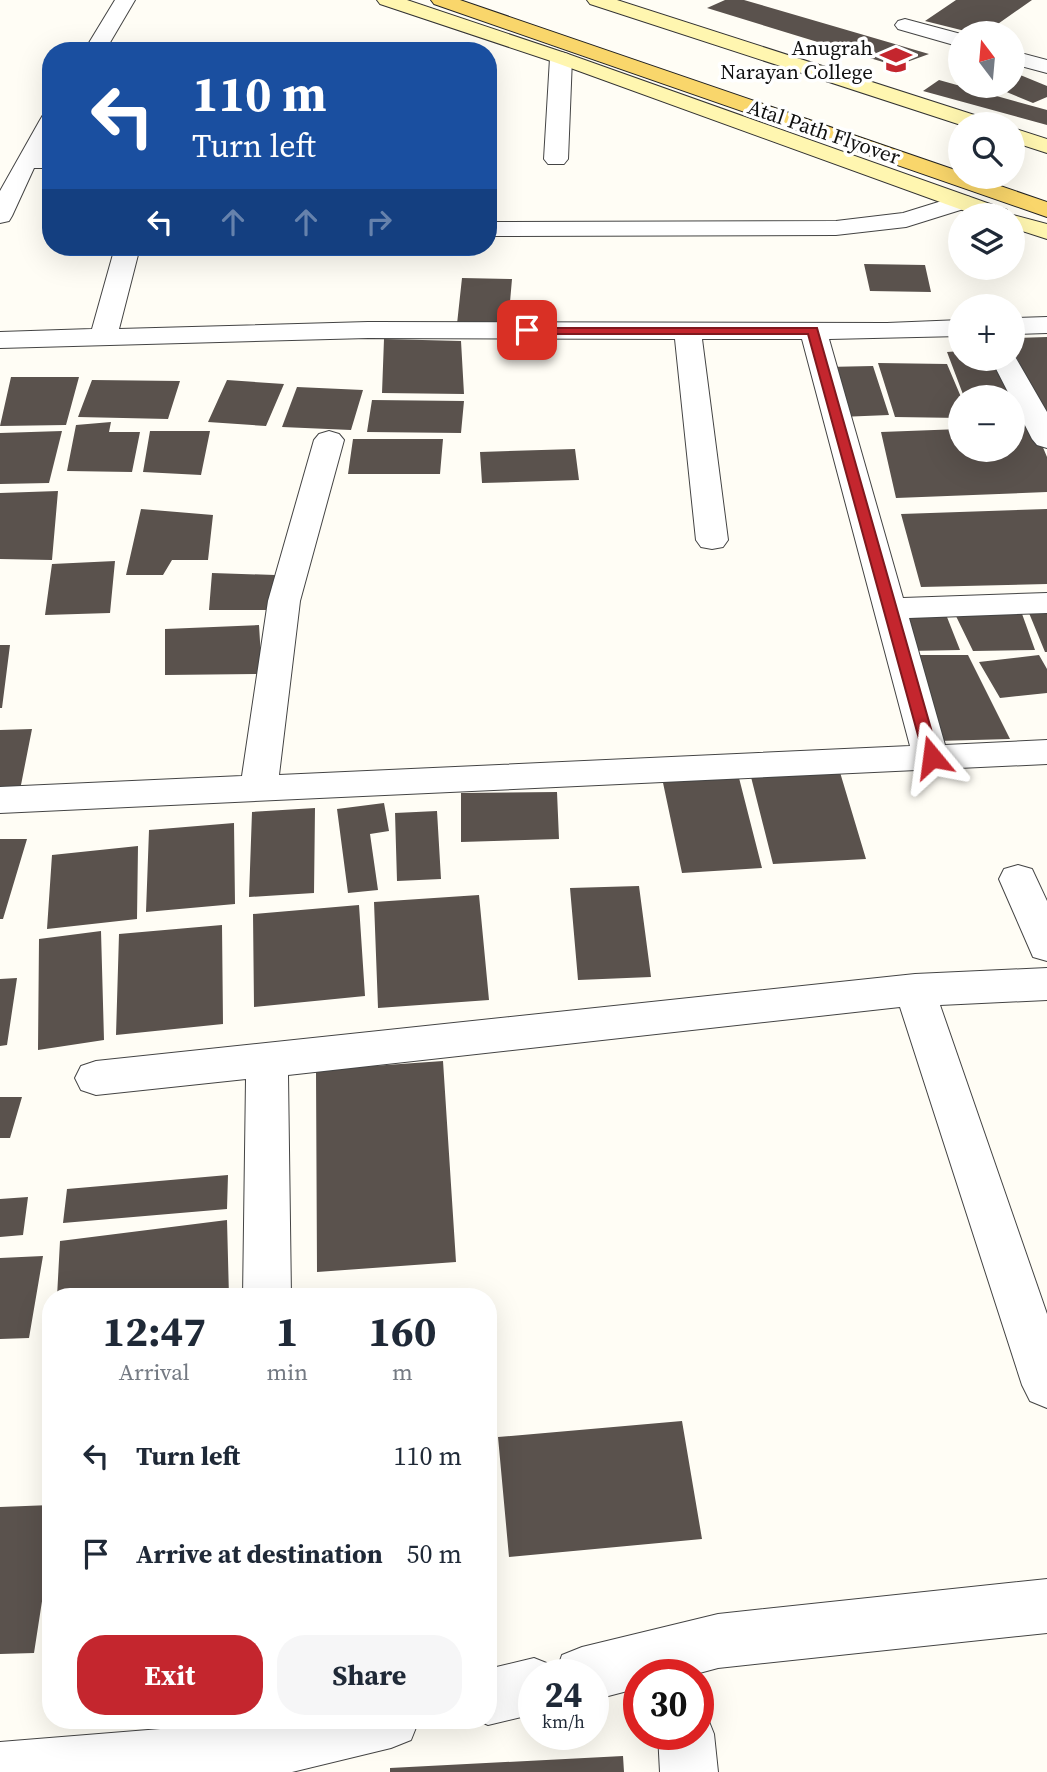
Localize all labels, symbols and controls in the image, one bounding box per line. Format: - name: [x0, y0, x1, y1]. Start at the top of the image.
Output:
- north arrow: [948, 21, 1026, 98]
- map controls: [948, 21, 1025, 462]
- place label: Anugrah Narayan College: [720, 33, 873, 86]
- school or university icon: Anugrah Narayan College: [879, 43, 913, 77]
- text: 110 m: [192, 60, 327, 127]
- icon: left: [77, 70, 168, 161]
- street label: Atal Path Flyover: [744, 92, 904, 171]
- button: search: [948, 112, 1025, 189]
- text: Turn left: [192, 124, 316, 168]
- icon: left: [141, 203, 179, 241]
- icon: ahead: [214, 203, 252, 241]
- icon: ahead: [287, 203, 325, 241]
- icon: right: [360, 203, 398, 241]
- button: layers: [948, 203, 1025, 280]
- button: +: [948, 294, 1025, 371]
- pin: [497, 300, 557, 360]
- icon: arrive: [508, 311, 546, 349]
- button: −: [948, 385, 1025, 462]
- position arrow: [895, 720, 969, 794]
- text: 12:47: [102, 1302, 206, 1360]
- text: 1: [276, 1302, 299, 1360]
- text: 160: [368, 1302, 437, 1360]
- text: Arrival: [119, 1356, 190, 1388]
- text: min: [266, 1356, 308, 1388]
- text: m: [392, 1356, 413, 1388]
- icon: left: [77, 1437, 115, 1475]
- text: Turn left: [136, 1438, 240, 1474]
- text: 110 m: [394, 1438, 462, 1474]
- icon: arrive: [77, 1535, 115, 1573]
- text: Arrive at destination: [136, 1536, 383, 1572]
- text: 50 m: [407, 1536, 462, 1572]
- button: Exit: [77, 1635, 263, 1715]
- button: Share: [277, 1635, 462, 1715]
- speed limit sign: 30: [623, 1659, 714, 1750]
- text: 24: [545, 1671, 582, 1719]
- text: km/h: [542, 1709, 585, 1734]

